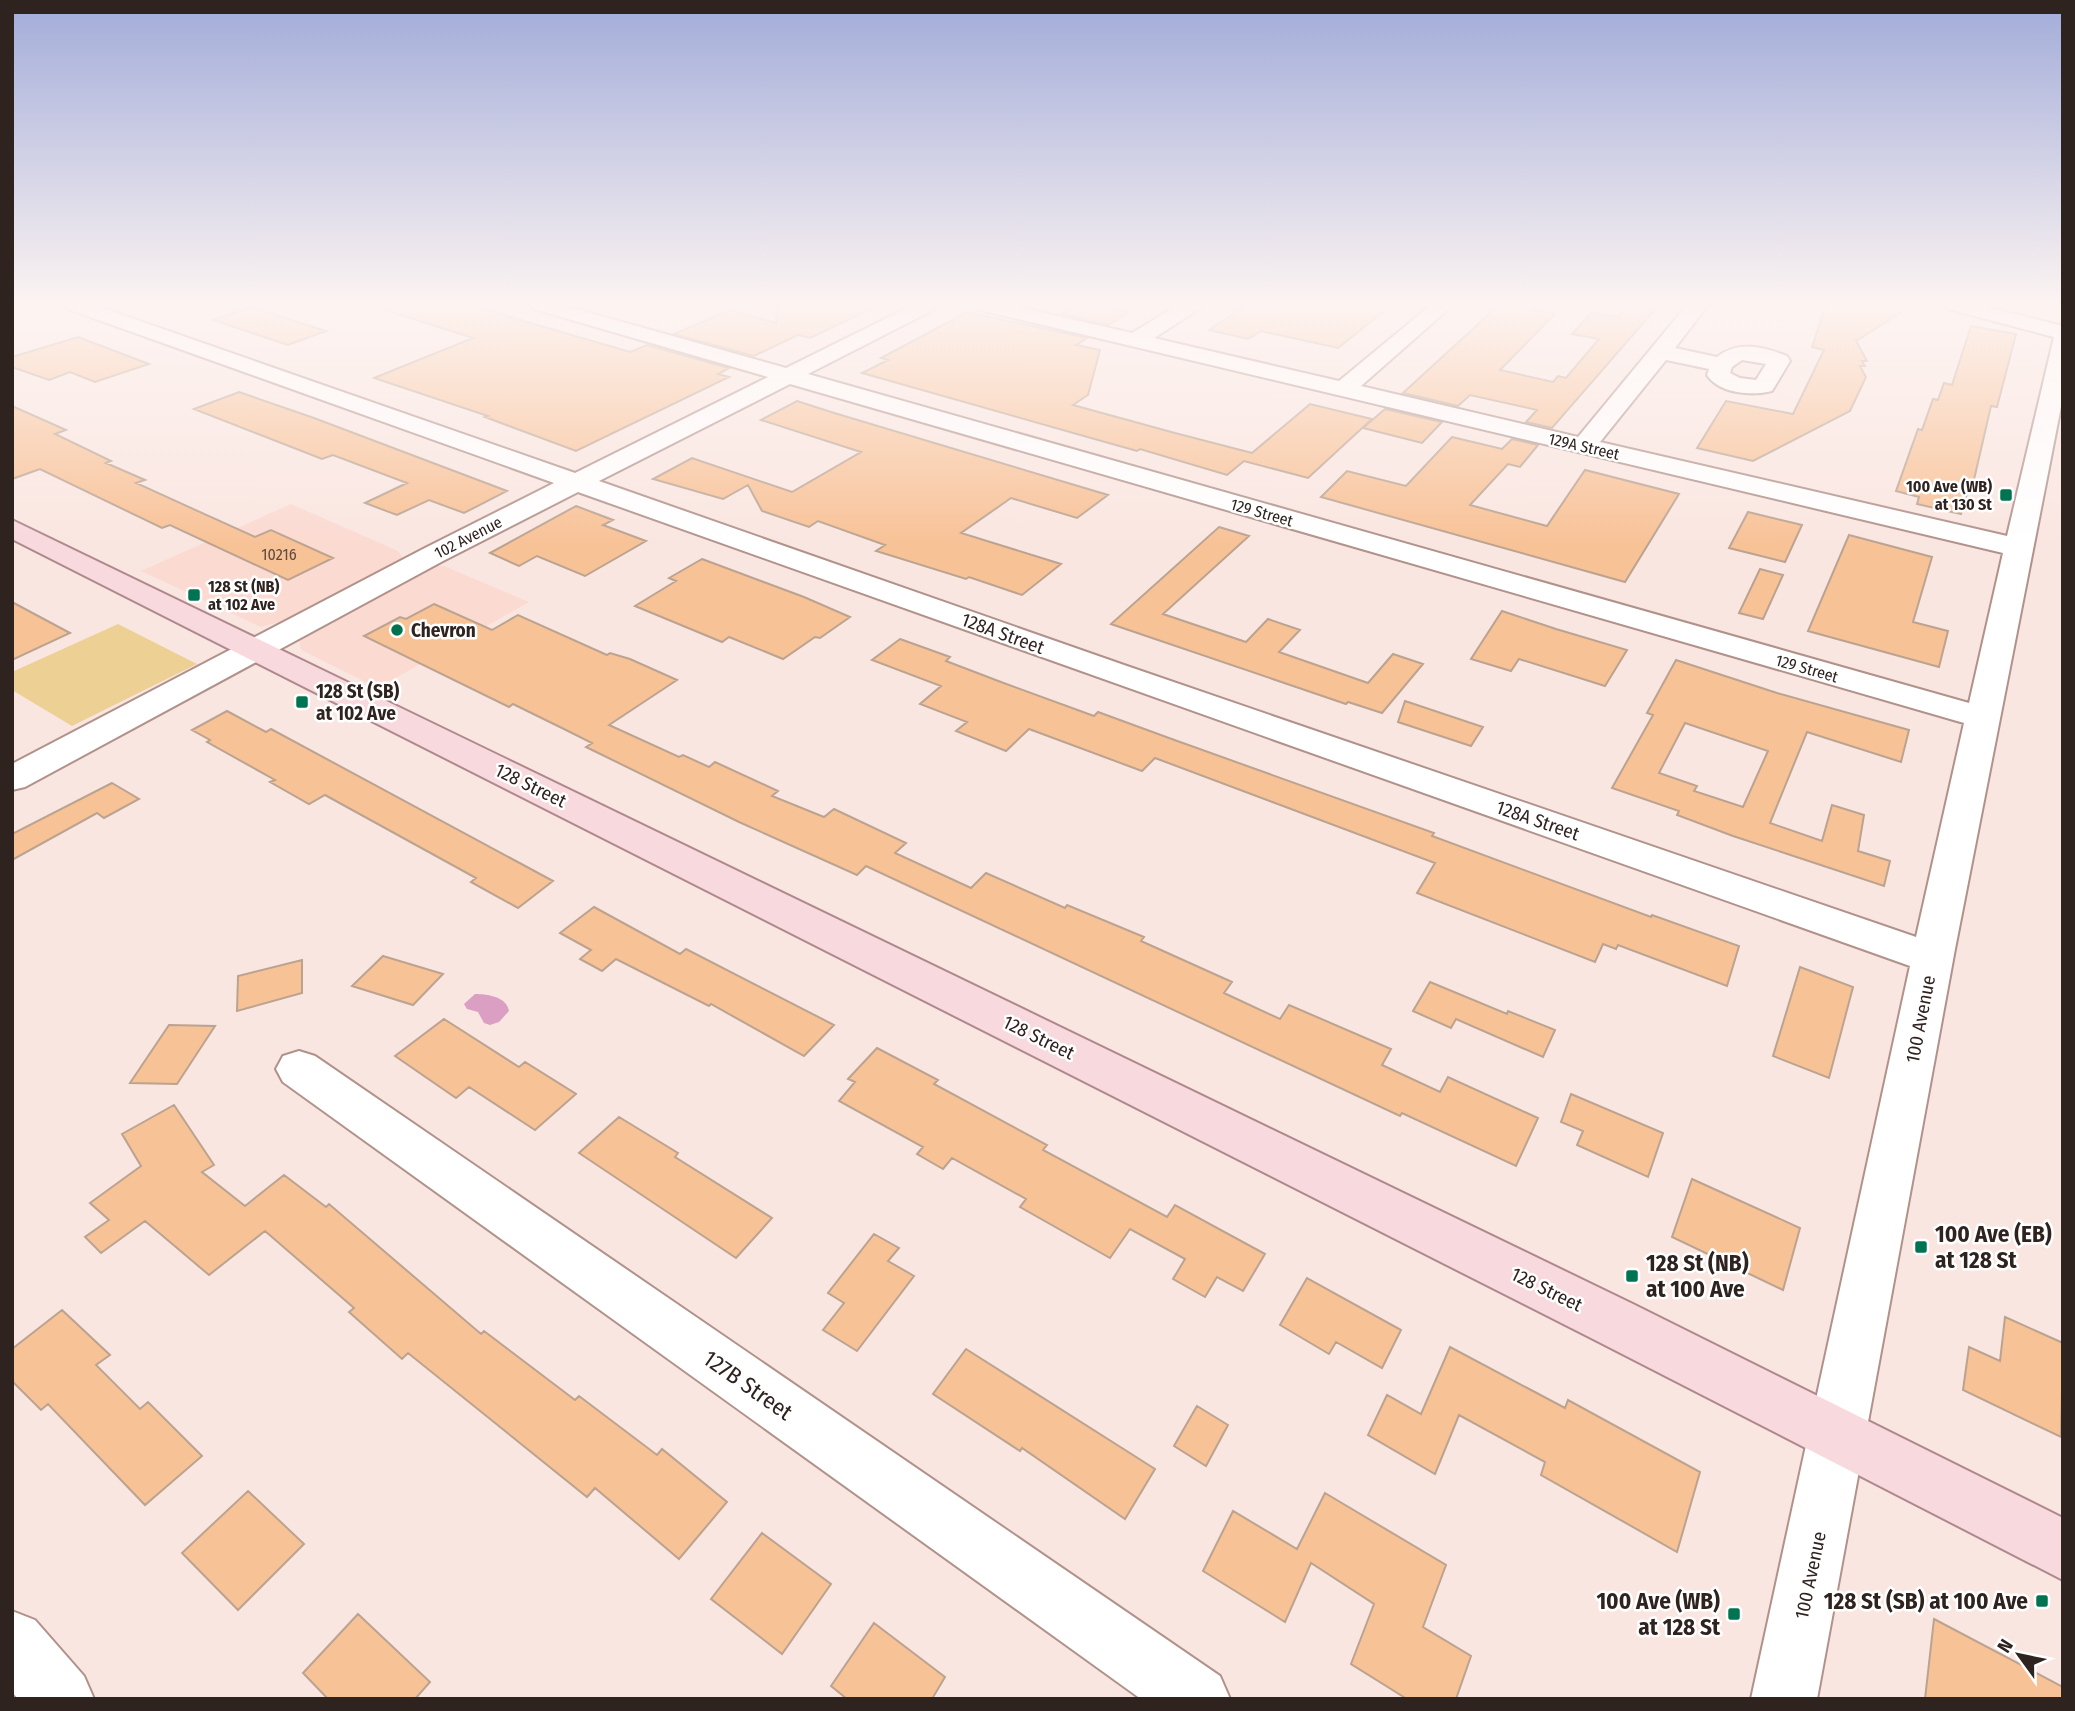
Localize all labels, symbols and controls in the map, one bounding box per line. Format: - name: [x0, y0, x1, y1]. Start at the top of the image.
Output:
- street label: 129A Street: [1547, 429, 1622, 464]
- place label: 100 Ave (WB) at 130 St: [1906, 477, 1992, 514]
- marker: 100 Ave (WB) at 130 St: [1998, 487, 2014, 503]
- street label: 129 Street: [1228, 495, 1296, 531]
- street label: 102 Avenue: [431, 512, 505, 563]
- house number: 10216: [261, 545, 297, 564]
- place label: 128 St (NB) at 102 Ave: [208, 577, 280, 614]
- marker: 128 St (NB) at 102 Ave: [186, 587, 202, 603]
- street label: 128A Street: [958, 608, 1048, 659]
- place label: Chevron: [411, 619, 476, 642]
- marker: Chevron: [389, 622, 405, 638]
- street label: 129 Street: [1773, 651, 1841, 687]
- place label: 128 St (SB) at 102 Ave: [316, 680, 400, 725]
- marker: 128 St (SB) at 102 Ave: [294, 694, 310, 710]
- street label: 128 Street: [491, 758, 571, 813]
- street label: 128A Street: [1493, 796, 1583, 846]
- street label: 100 Avenue: [1901, 973, 1940, 1065]
- street label: 128 Street: [999, 1010, 1079, 1065]
- place label: 100 Ave (EB) at 128 St: [1935, 1220, 2052, 1274]
- marker: 100 Ave (EB) at 128 St: [1913, 1239, 1929, 1255]
- place label: 128 St (NB) at 100 Ave: [1646, 1249, 1749, 1303]
- street label: 128 Street: [1507, 1262, 1587, 1317]
- marker: 128 St (NB) at 100 Ave: [1624, 1268, 1640, 1284]
- street label: 127B Street: [698, 1344, 799, 1426]
- street label: 100 Avenue: [1790, 1529, 1831, 1621]
- place label: 100 Ave (WB) at 128 St: [1596, 1587, 1721, 1641]
- place label: 128 St (SB) at 100 Ave: [1824, 1587, 2028, 1615]
- marker: 128 St (SB) at 100 Ave: [2034, 1593, 2050, 1609]
- marker: 100 Ave (WB) at 128 St: [1726, 1606, 1742, 1622]
- north arrow: [1984, 1620, 2054, 1690]
- text: N: [1992, 1635, 2018, 1657]

